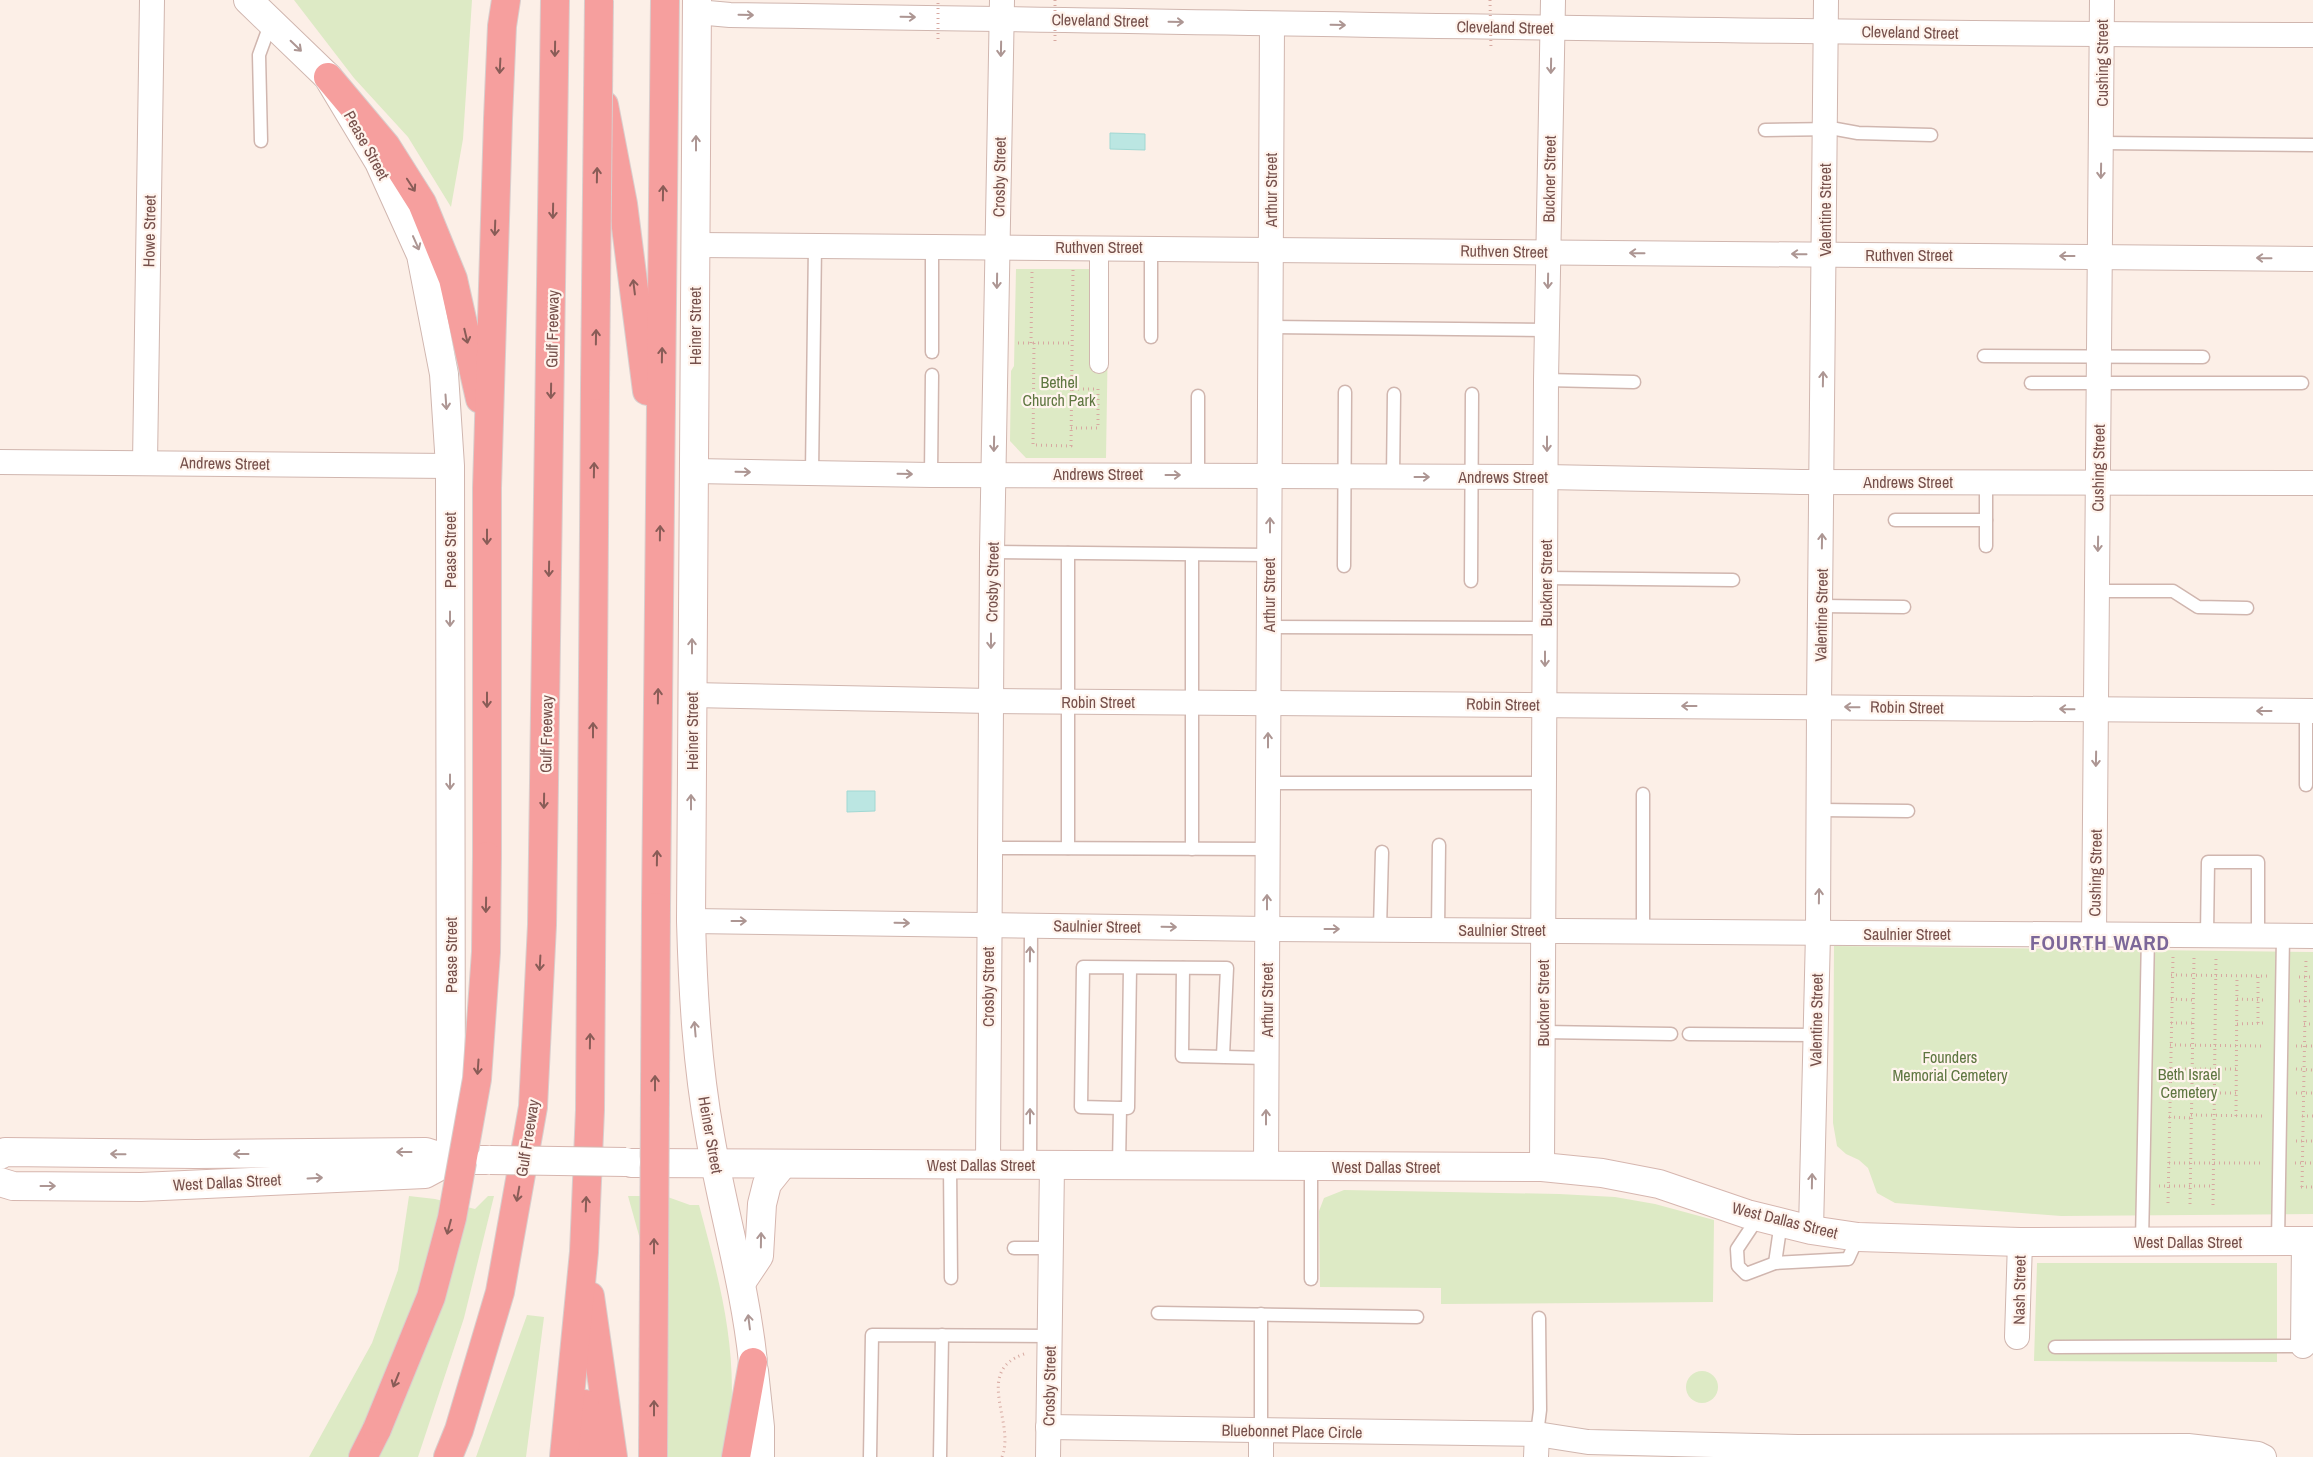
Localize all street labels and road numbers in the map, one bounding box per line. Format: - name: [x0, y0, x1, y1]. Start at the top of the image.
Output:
- street label: Cleveland Street: [1051, 8, 1149, 32]
- street label: Cleveland Street: [1456, 15, 1554, 39]
- street label: Cushing Street: [2091, 19, 2113, 107]
- street label: Cleveland Street: [1861, 20, 1959, 44]
- street label: Pease Street: [339, 106, 395, 184]
- street label: Buckner Street: [1537, 135, 1561, 223]
- street label: Crosby Street: [987, 136, 1011, 217]
- street label: Arthur Street: [1260, 152, 1282, 228]
- street label: Valentine Street: [1814, 163, 1836, 257]
- street label: Howe Street: [137, 194, 161, 267]
- street label: Ruthven Street: [1055, 236, 1143, 258]
- street label: Ruthven Street: [1460, 239, 1548, 263]
- street label: Ruthven Street: [1865, 244, 1953, 266]
- street label: Heiner Street: [684, 287, 706, 365]
- street label: Gulf Freeway: [540, 289, 564, 368]
- street label: Cushing Street: [2086, 424, 2110, 512]
- street label: Andrews Street: [179, 451, 270, 475]
- street label: Andrews Street: [1052, 463, 1143, 485]
- street label: Andrews Street: [1457, 466, 1548, 488]
- street label: Andrews Street: [1862, 471, 1953, 493]
- street label: Pease Street: [439, 512, 461, 588]
- street label: Buckner Street: [1535, 539, 1557, 626]
- street label: Crosby Street: [980, 541, 1004, 622]
- street label: Arthur Street: [1258, 557, 1280, 633]
- street label: Valentine Street: [1809, 568, 1833, 662]
- street label: Robin Street: [1061, 691, 1135, 713]
- street label: Heiner Street: [681, 692, 703, 770]
- street label: Robin Street: [1466, 692, 1540, 716]
- street label: Gulf Freeway: [534, 694, 558, 773]
- street label: Robin Street: [1870, 695, 1944, 719]
- street label: Cushing Street: [2083, 829, 2107, 917]
- street label: Saulnier Street: [1053, 914, 1141, 938]
- street label: Pease Street: [440, 917, 462, 993]
- street label: Saulnier Street: [1458, 919, 1546, 941]
- street label: Saulnier Street: [1863, 923, 1951, 945]
- street label: Crosby Street: [977, 947, 999, 1027]
- street label: Buckner Street: [1532, 959, 1554, 1046]
- street label: Arthur Street: [1256, 962, 1278, 1038]
- street label: Valentine Street: [1804, 973, 1828, 1067]
- street label: Heiner Street: [693, 1095, 729, 1176]
- street label: Gulf Freeway: [510, 1097, 544, 1178]
- street label: West Dallas Street: [927, 1154, 1036, 1176]
- street label: West Dallas Street: [1332, 1156, 1441, 1178]
- street label: West Dallas Street: [172, 1168, 282, 1196]
- street label: West Dallas Street: [1730, 1196, 1841, 1244]
- street label: West Dallas Street: [2134, 1231, 2243, 1253]
- street label: Nash Street: [2007, 1255, 2031, 1325]
- street label: Crosby Street: [1037, 1345, 1061, 1426]
- street label: Bluebonnet Place Circle: [1221, 1419, 1363, 1443]

